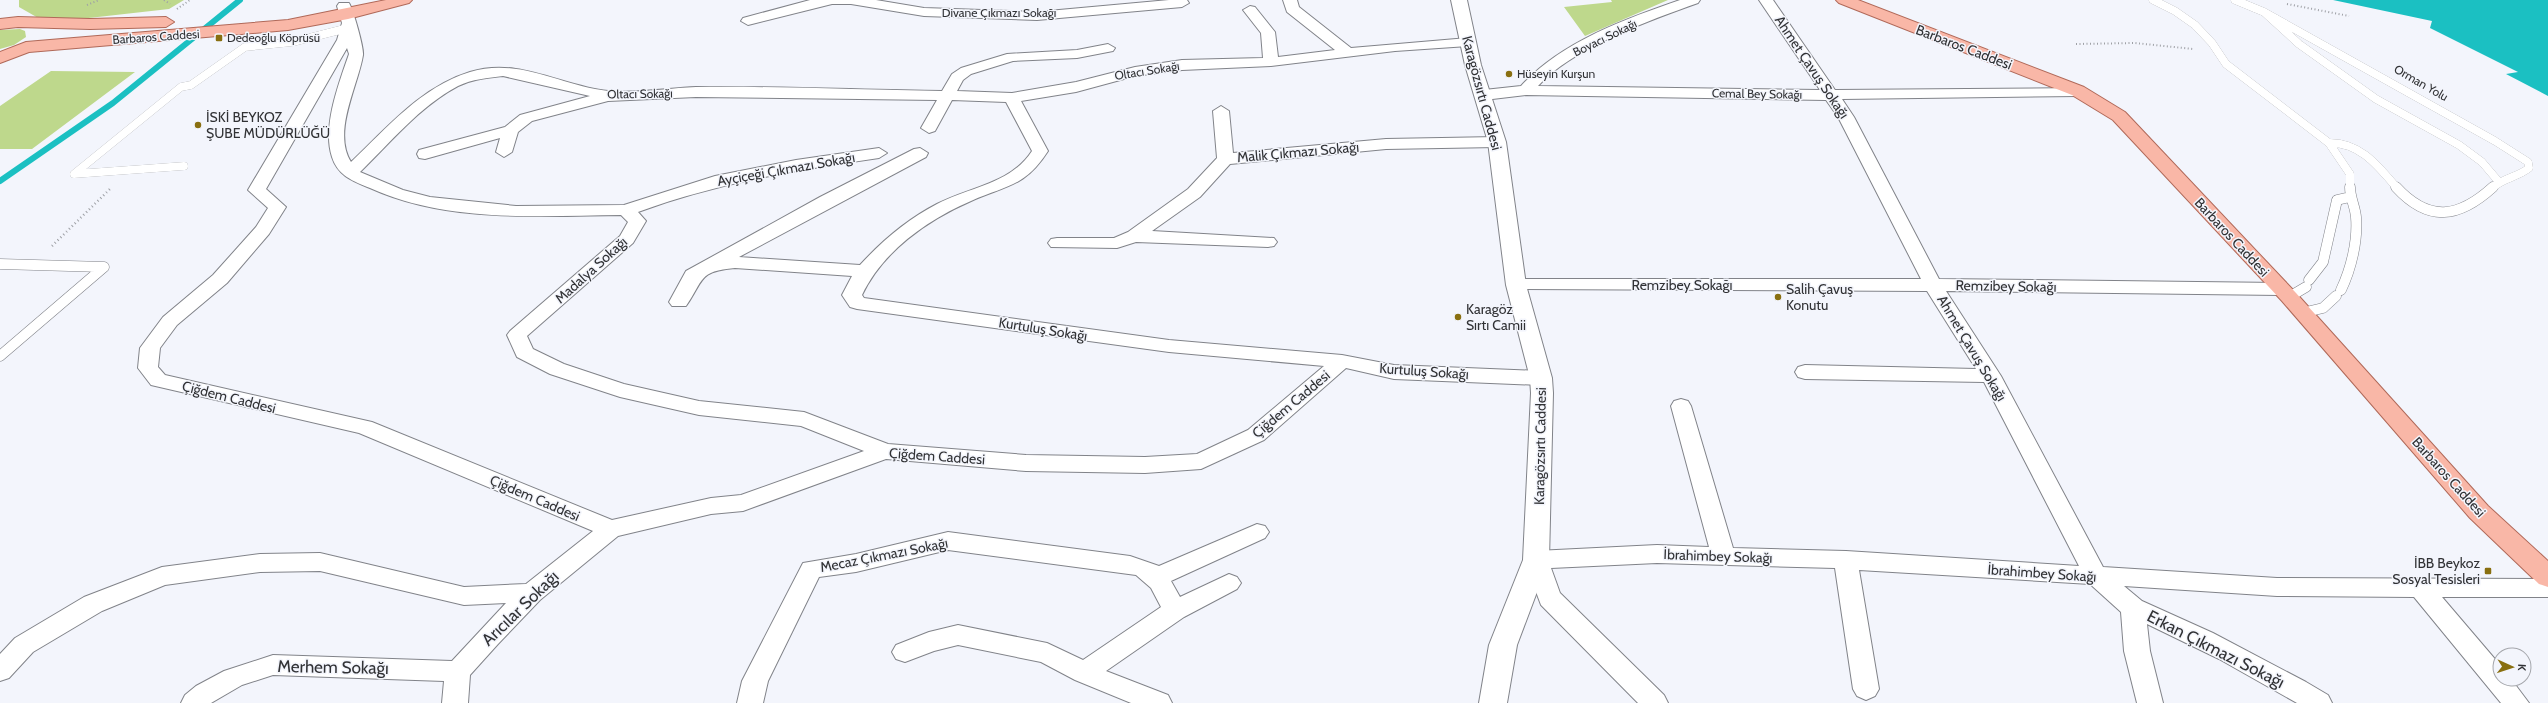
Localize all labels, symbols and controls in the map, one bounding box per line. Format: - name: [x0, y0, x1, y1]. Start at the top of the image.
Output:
- street label: Divane Çıkmazı Sokağı: [942, 5, 1056, 20]
- street label: Ahmet Çavuş Sokağı: [1771, 12, 1853, 122]
- street label: Boyacı Sokağı: [1570, 16, 1639, 59]
- street label: Barbaros Caddesi: [1913, 20, 2015, 74]
- street label: Barbaros Caddesi: [112, 26, 200, 47]
- place label: Dedeoğlu Köprüsü: [227, 30, 320, 45]
- marker: Dedeoğlu Köprüsü: [214, 33, 224, 43]
- street label: Karagözsırtı Caddesi: [1458, 34, 1506, 152]
- street label: Oltacı Sokağı: [1113, 58, 1181, 83]
- street label: Orman Yolu: [2391, 61, 2451, 104]
- place label: Hüseyin Kurşun: [1517, 66, 1596, 81]
- marker: Hüseyin Kurşun: [1504, 69, 1514, 79]
- street label: Oltacı Sokağı: [607, 85, 673, 102]
- street label: Cemal Bey Sokağı: [1712, 85, 1802, 102]
- place label: İSKİ BEYKOZ ŞUBE MÜDÜRLÜĞÜ: [206, 108, 330, 142]
- marker: İSKİ BEYKOZ ŞUBE MÜDÜRLÜĞÜ: [193, 120, 203, 130]
- street label: Malik Çıkmazı Sokağı: [1236, 138, 1360, 166]
- street label: Ayçiçeği Çıkmazı Sokağı: [716, 148, 856, 190]
- street label: Barbaros Caddesi: [2191, 194, 2273, 280]
- street label: Madalya Sokağı: [551, 233, 631, 307]
- street label: Remzibey Sokağı: [1631, 276, 1733, 294]
- street label: Remzibey Sokağı: [1955, 276, 2057, 296]
- place label: Salih Çavuş Konutu: [1786, 280, 1853, 314]
- marker: Salih Çavuş Konutu: [1773, 292, 1783, 302]
- street label: Ahmet Çavuş Sokağı: [1933, 292, 2011, 404]
- place label: Karagöz Sırtı Camii: [1466, 300, 1526, 334]
- marker: Karagöz Sırtı Camii: [1453, 312, 1463, 322]
- street label: Kurtuluş Sokağı: [997, 313, 1089, 345]
- street label: Kurtuluş Sokağı: [1379, 359, 1469, 383]
- street label: Çiğdem Caddesi: [1248, 366, 1334, 442]
- street label: Çiğdem Caddesi: [180, 377, 278, 417]
- street label: Karagözsırtı Caddesi: [1530, 387, 1550, 505]
- street label: Barbaros Caddesi: [2408, 433, 2490, 521]
- street label: Çiğdem Caddesi: [888, 444, 986, 468]
- street label: Çiğdem Caddesi: [487, 471, 583, 525]
- street label: Mecaz Çıkmazı Sokağı: [819, 534, 950, 576]
- street label: İbrahimbey Sokağı: [1663, 545, 1773, 567]
- place label: İBB Beykoz Sosyal Tesisleri: [2392, 554, 2480, 588]
- street label: İbrahimbey Sokağı: [1987, 560, 2097, 586]
- street label: Arıcılar Sokağı: [477, 566, 563, 650]
- marker: İBB Beykoz Sosyal Tesisleri: [2483, 566, 2493, 576]
- street label: Erkan Çıkmazı Sokağı: [2144, 606, 2288, 692]
- north arrow: [2492, 647, 2532, 687]
- street label: Merhem Sokağı: [277, 656, 389, 678]
- text: K: [2515, 664, 2529, 671]

